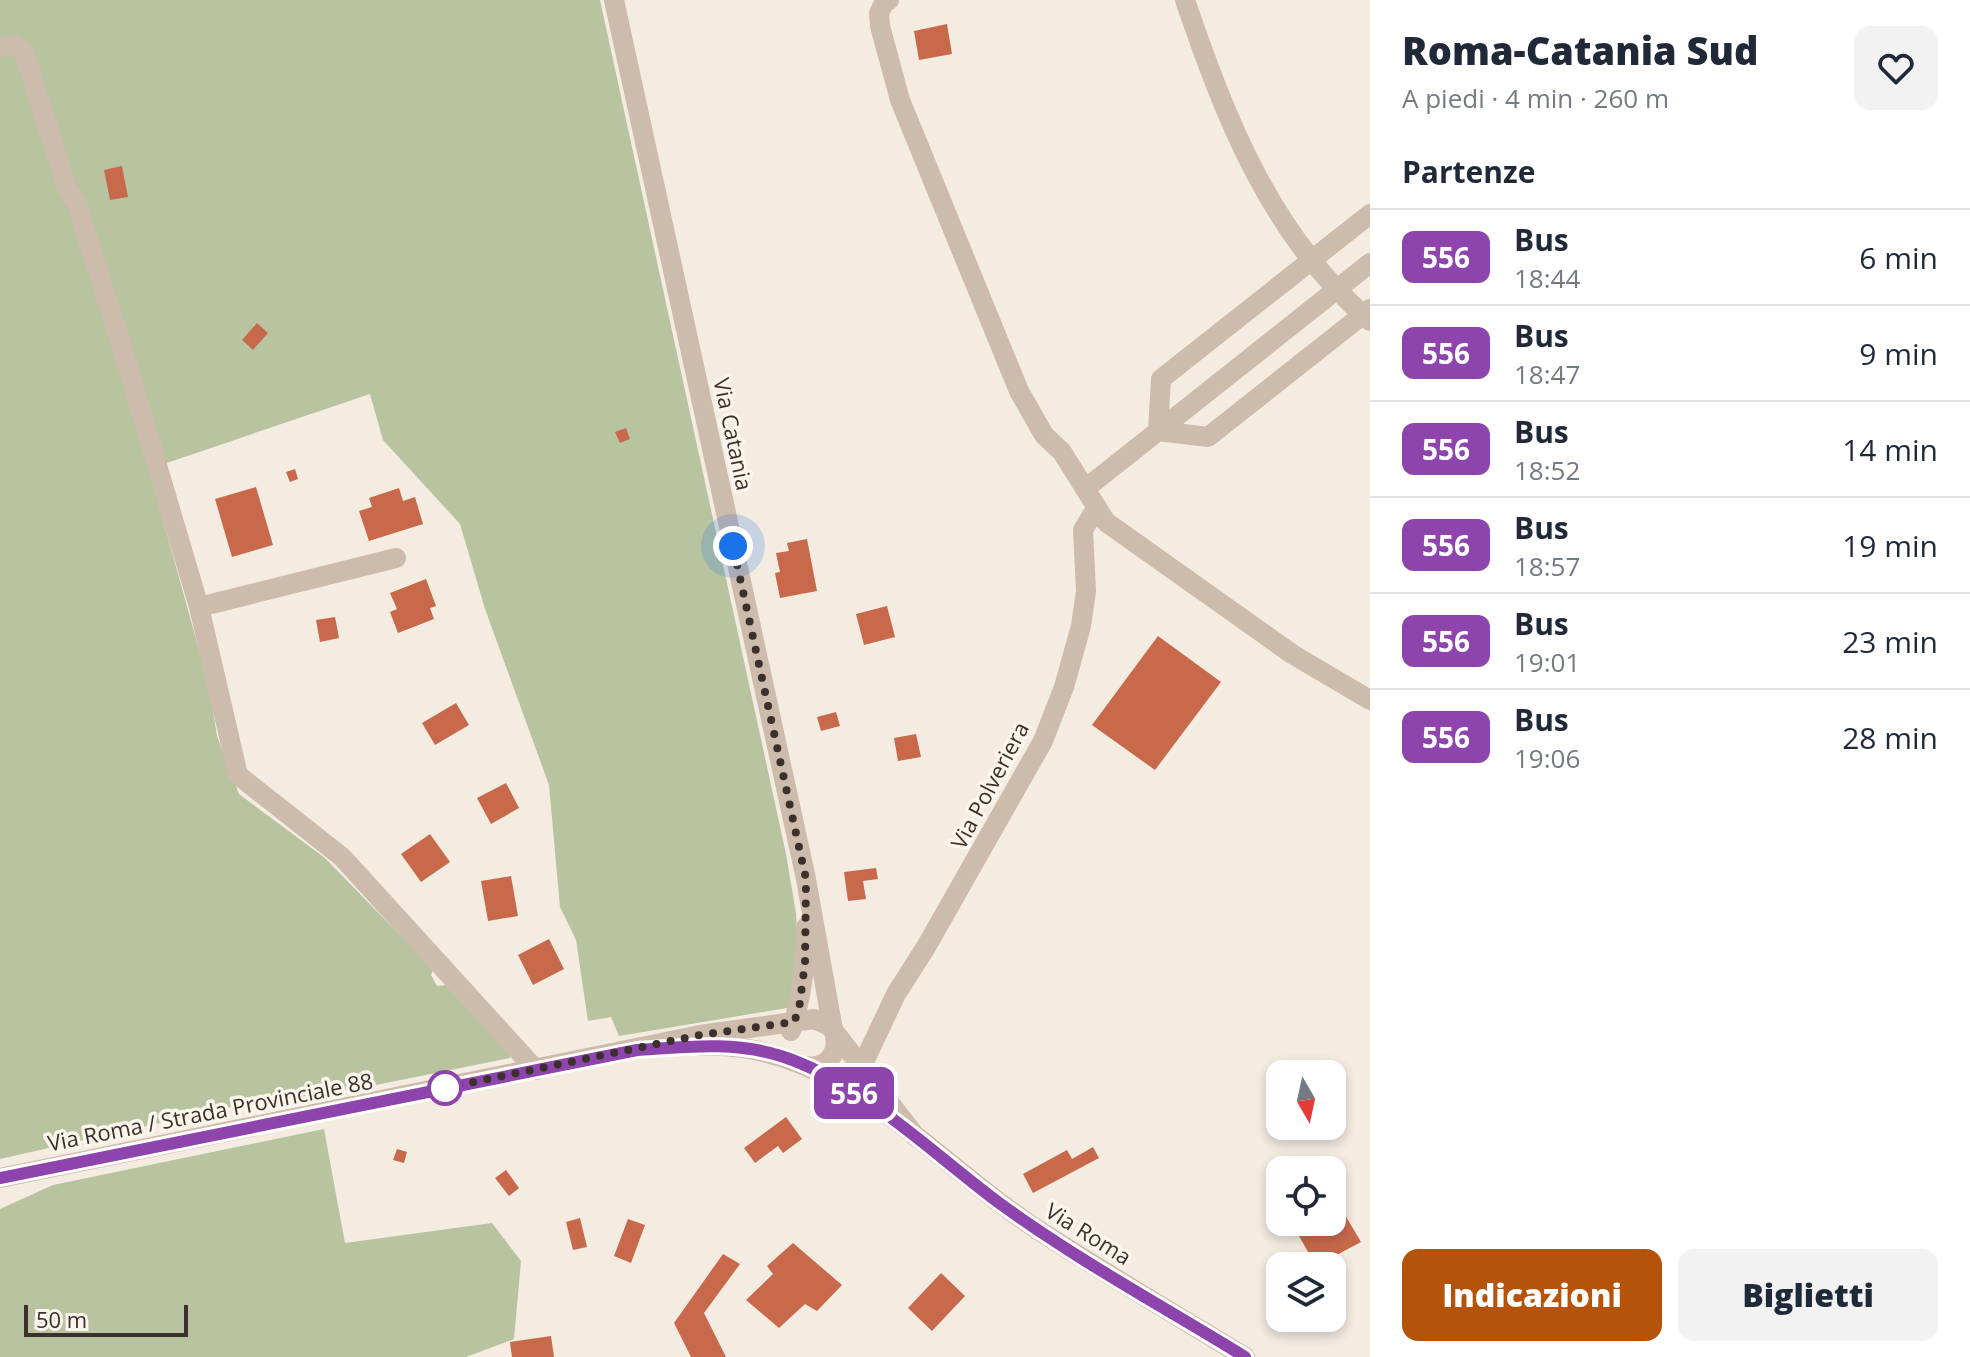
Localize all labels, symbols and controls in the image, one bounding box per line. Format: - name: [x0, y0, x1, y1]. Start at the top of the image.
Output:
- text: Roma-Catania Sud: [1402, 24, 1758, 76]
- button: heart: [1854, 26, 1938, 110]
- text: A piedi · 4 min · 260 m: [1402, 80, 1669, 116]
- text: Partenze: [1402, 151, 1535, 192]
- text: Bus: [1514, 219, 1569, 260]
- text: 6 min: [1859, 237, 1938, 278]
- text: 556: [1422, 238, 1470, 276]
- text: 18:44: [1514, 260, 1580, 296]
- text: Bus: [1514, 315, 1569, 356]
- text: 9 min: [1859, 333, 1938, 374]
- text: 556: [1422, 334, 1470, 372]
- text: 18:47: [1514, 356, 1580, 392]
- street label: Via Catania: [707, 375, 761, 493]
- text: Bus: [1514, 411, 1569, 452]
- text: 14 min: [1842, 429, 1938, 470]
- text: 556: [1422, 430, 1470, 468]
- text: 18:52: [1514, 452, 1580, 488]
- text: Bus: [1514, 507, 1569, 548]
- text: 19 min: [1842, 525, 1938, 566]
- your location: [713, 526, 753, 566]
- text: 556: [1422, 526, 1470, 564]
- text: 18:57: [1514, 548, 1580, 584]
- text: Bus: [1514, 603, 1569, 644]
- text: 23 min: [1842, 621, 1938, 662]
- text: 556: [1422, 622, 1470, 660]
- text: 19:01: [1514, 644, 1580, 680]
- text: Bus: [1514, 699, 1569, 740]
- street label: Via Polveriera: [943, 716, 1035, 854]
- text: 28 min: [1842, 717, 1938, 758]
- text: 556: [1422, 718, 1470, 756]
- text: 19:06: [1514, 740, 1580, 776]
- north arrow: [1266, 1060, 1346, 1140]
- map controls: [1266, 1060, 1346, 1332]
- street label: Via Roma / Strada Provinciale 88: [45, 1065, 375, 1157]
- line badge: 556: [808, 1067, 900, 1119]
- unlabelled marker: [428, 1071, 462, 1105]
- text: 556: [830, 1074, 878, 1112]
- button: locate: [1266, 1156, 1346, 1236]
- street label: Via Roma: [1040, 1195, 1138, 1271]
- button: Indicazioni: [1402, 1249, 1662, 1341]
- button: Biglietti: [1678, 1249, 1938, 1341]
- button: layers: [1266, 1252, 1346, 1332]
- scale bar: [24, 1301, 188, 1337]
- text: 50 m: [36, 1304, 87, 1334]

